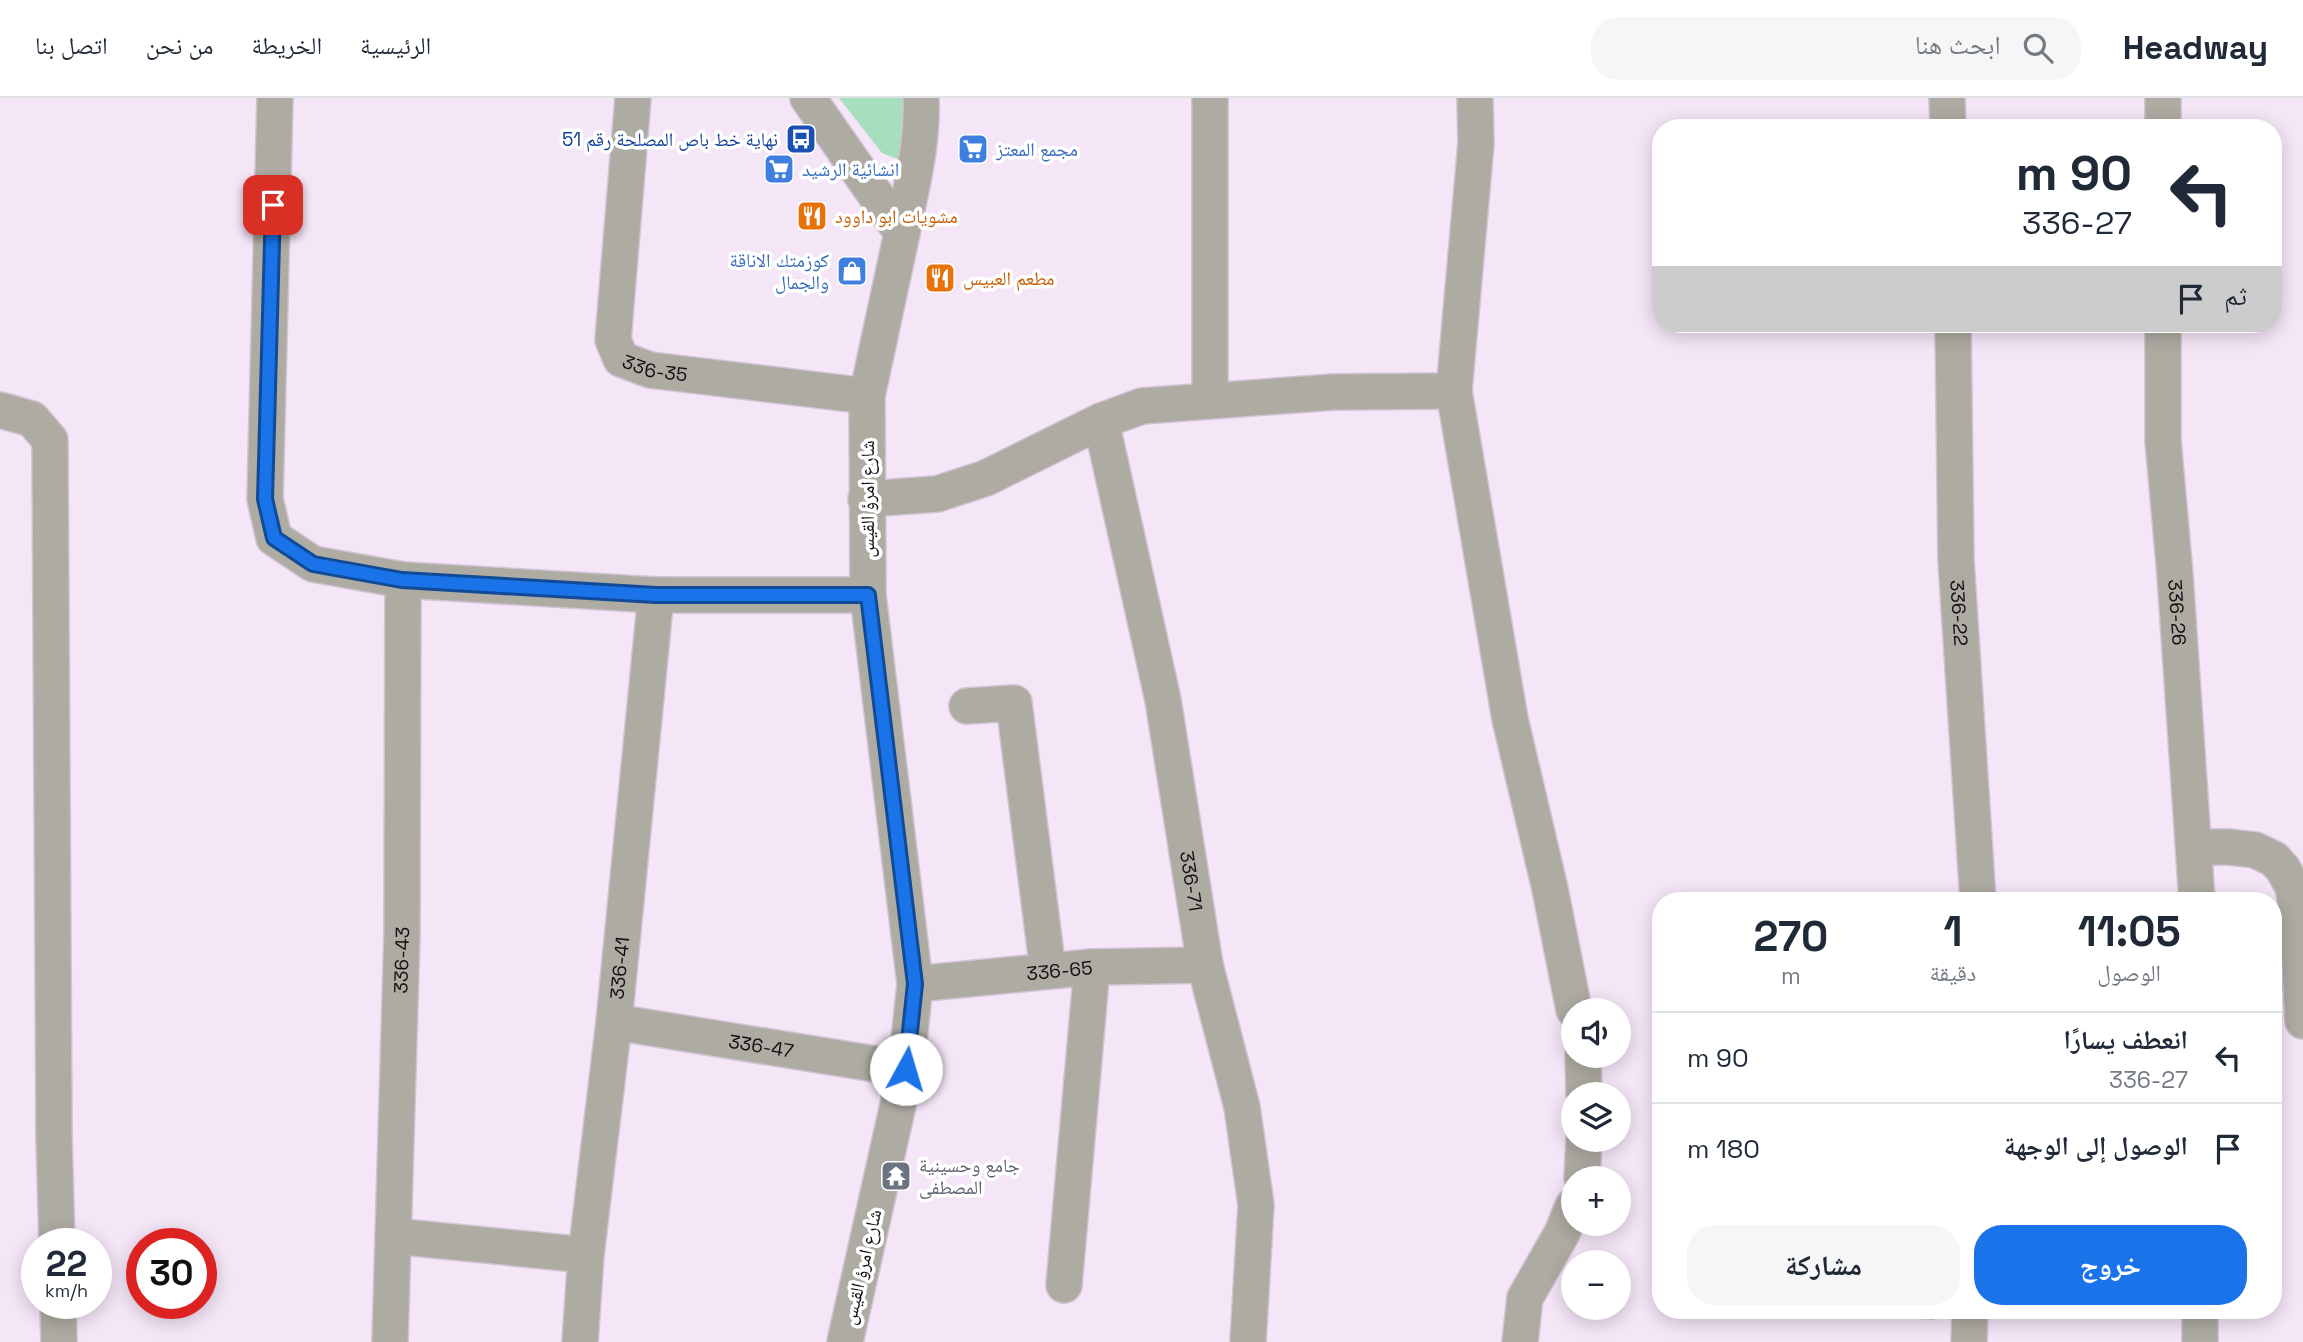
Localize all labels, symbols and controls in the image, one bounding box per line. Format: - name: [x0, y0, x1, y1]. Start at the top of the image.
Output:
- search box: [1591, 17, 2081, 80]
- text: Headway: [2123, 27, 2268, 69]
- text: ابحث هنا: [1915, 28, 2001, 62]
- icon: search: [2019, 29, 2057, 67]
- text: اتصل بنا: [35, 30, 108, 61]
- text: من نحن: [146, 30, 213, 61]
- text: الخريطة: [251, 30, 322, 61]
- text: الرئيسية: [360, 30, 431, 61]
- bus stop icon: نهاية خط باص المصلحة رقم 51: [784, 122, 818, 156]
- place label: نهاية خط باص المصلحة رقم 51: [562, 127, 778, 152]
- supermarket icon: مجمع المعتز: [956, 132, 990, 166]
- place label: مجمع المعتز: [995, 137, 1078, 162]
- text: 90 m: [2016, 142, 2132, 204]
- icon: left: [2156, 147, 2247, 238]
- supermarket icon: انشائية الرشيد: [762, 152, 796, 186]
- place label: انشائية الرشيد: [802, 157, 899, 182]
- pin: [243, 175, 303, 235]
- icon: arrive: [254, 186, 292, 224]
- restaurant icon: مشويات ابو داوود: [795, 199, 829, 233]
- text: 336-27: [2022, 203, 2132, 243]
- place label: مشويات ابو داوود: [835, 204, 958, 229]
- place label: كوزمتك الاناقة والجمال: [730, 248, 829, 295]
- shop icon: كوزمتك الاناقة والجمال: [835, 254, 869, 288]
- restaurant icon: مطعم العبيس: [923, 261, 957, 295]
- place label: مطعم العبيس: [963, 266, 1055, 291]
- text: ثم: [2224, 279, 2247, 313]
- icon: arrive: [2172, 280, 2210, 318]
- street label: 336-35: [619, 348, 689, 387]
- street label: شارع امرؤ القيس: [855, 440, 880, 558]
- street label: 336-26: [2163, 578, 2192, 646]
- street label: 336-22: [1945, 579, 1974, 647]
- street label: 336-71: [1175, 849, 1209, 913]
- text: 1: [1944, 905, 1962, 958]
- text: 11:05: [2078, 905, 2181, 958]
- text: 270: [1753, 910, 1828, 963]
- street label: 336-43: [388, 927, 415, 994]
- street label: 336-41: [604, 936, 635, 1001]
- street label: 336-65: [1025, 955, 1094, 986]
- text: دقيقة: [1930, 958, 1976, 988]
- text: الوصول: [2097, 958, 2161, 988]
- text: m: [1781, 961, 1801, 991]
- map controls: [1561, 998, 1631, 1320]
- button: sound: [1561, 998, 1631, 1068]
- text: انعطف يسارًا: [2064, 1023, 2188, 1057]
- street label: 336-47: [727, 1028, 796, 1063]
- position arrow: [869, 1032, 943, 1106]
- icon: left: [2209, 1039, 2247, 1077]
- text: 90 m: [1687, 1041, 1749, 1075]
- text: 336-27: [2109, 1065, 2188, 1095]
- button: layers: [1561, 1082, 1631, 1152]
- text: الوصول إلى الوجهة: [2004, 1129, 2188, 1163]
- icon: arrive: [2209, 1130, 2247, 1168]
- text: 180 m: [1687, 1132, 1760, 1166]
- place label: جامع وحسينية المصطفى: [919, 1153, 1020, 1200]
- temple icon: جامع وحسينية المصطفى: [879, 1159, 913, 1193]
- button: +: [1561, 1166, 1631, 1236]
- street label: شارع امرؤ القيس: [837, 1207, 887, 1327]
- button: مشاركة: [1687, 1225, 1960, 1305]
- button: خروج: [1974, 1225, 2247, 1305]
- speed limit sign: 30: [126, 1228, 217, 1319]
- text: 22: [46, 1242, 87, 1286]
- button: −: [1561, 1250, 1631, 1320]
- text: km/h: [45, 1279, 88, 1302]

